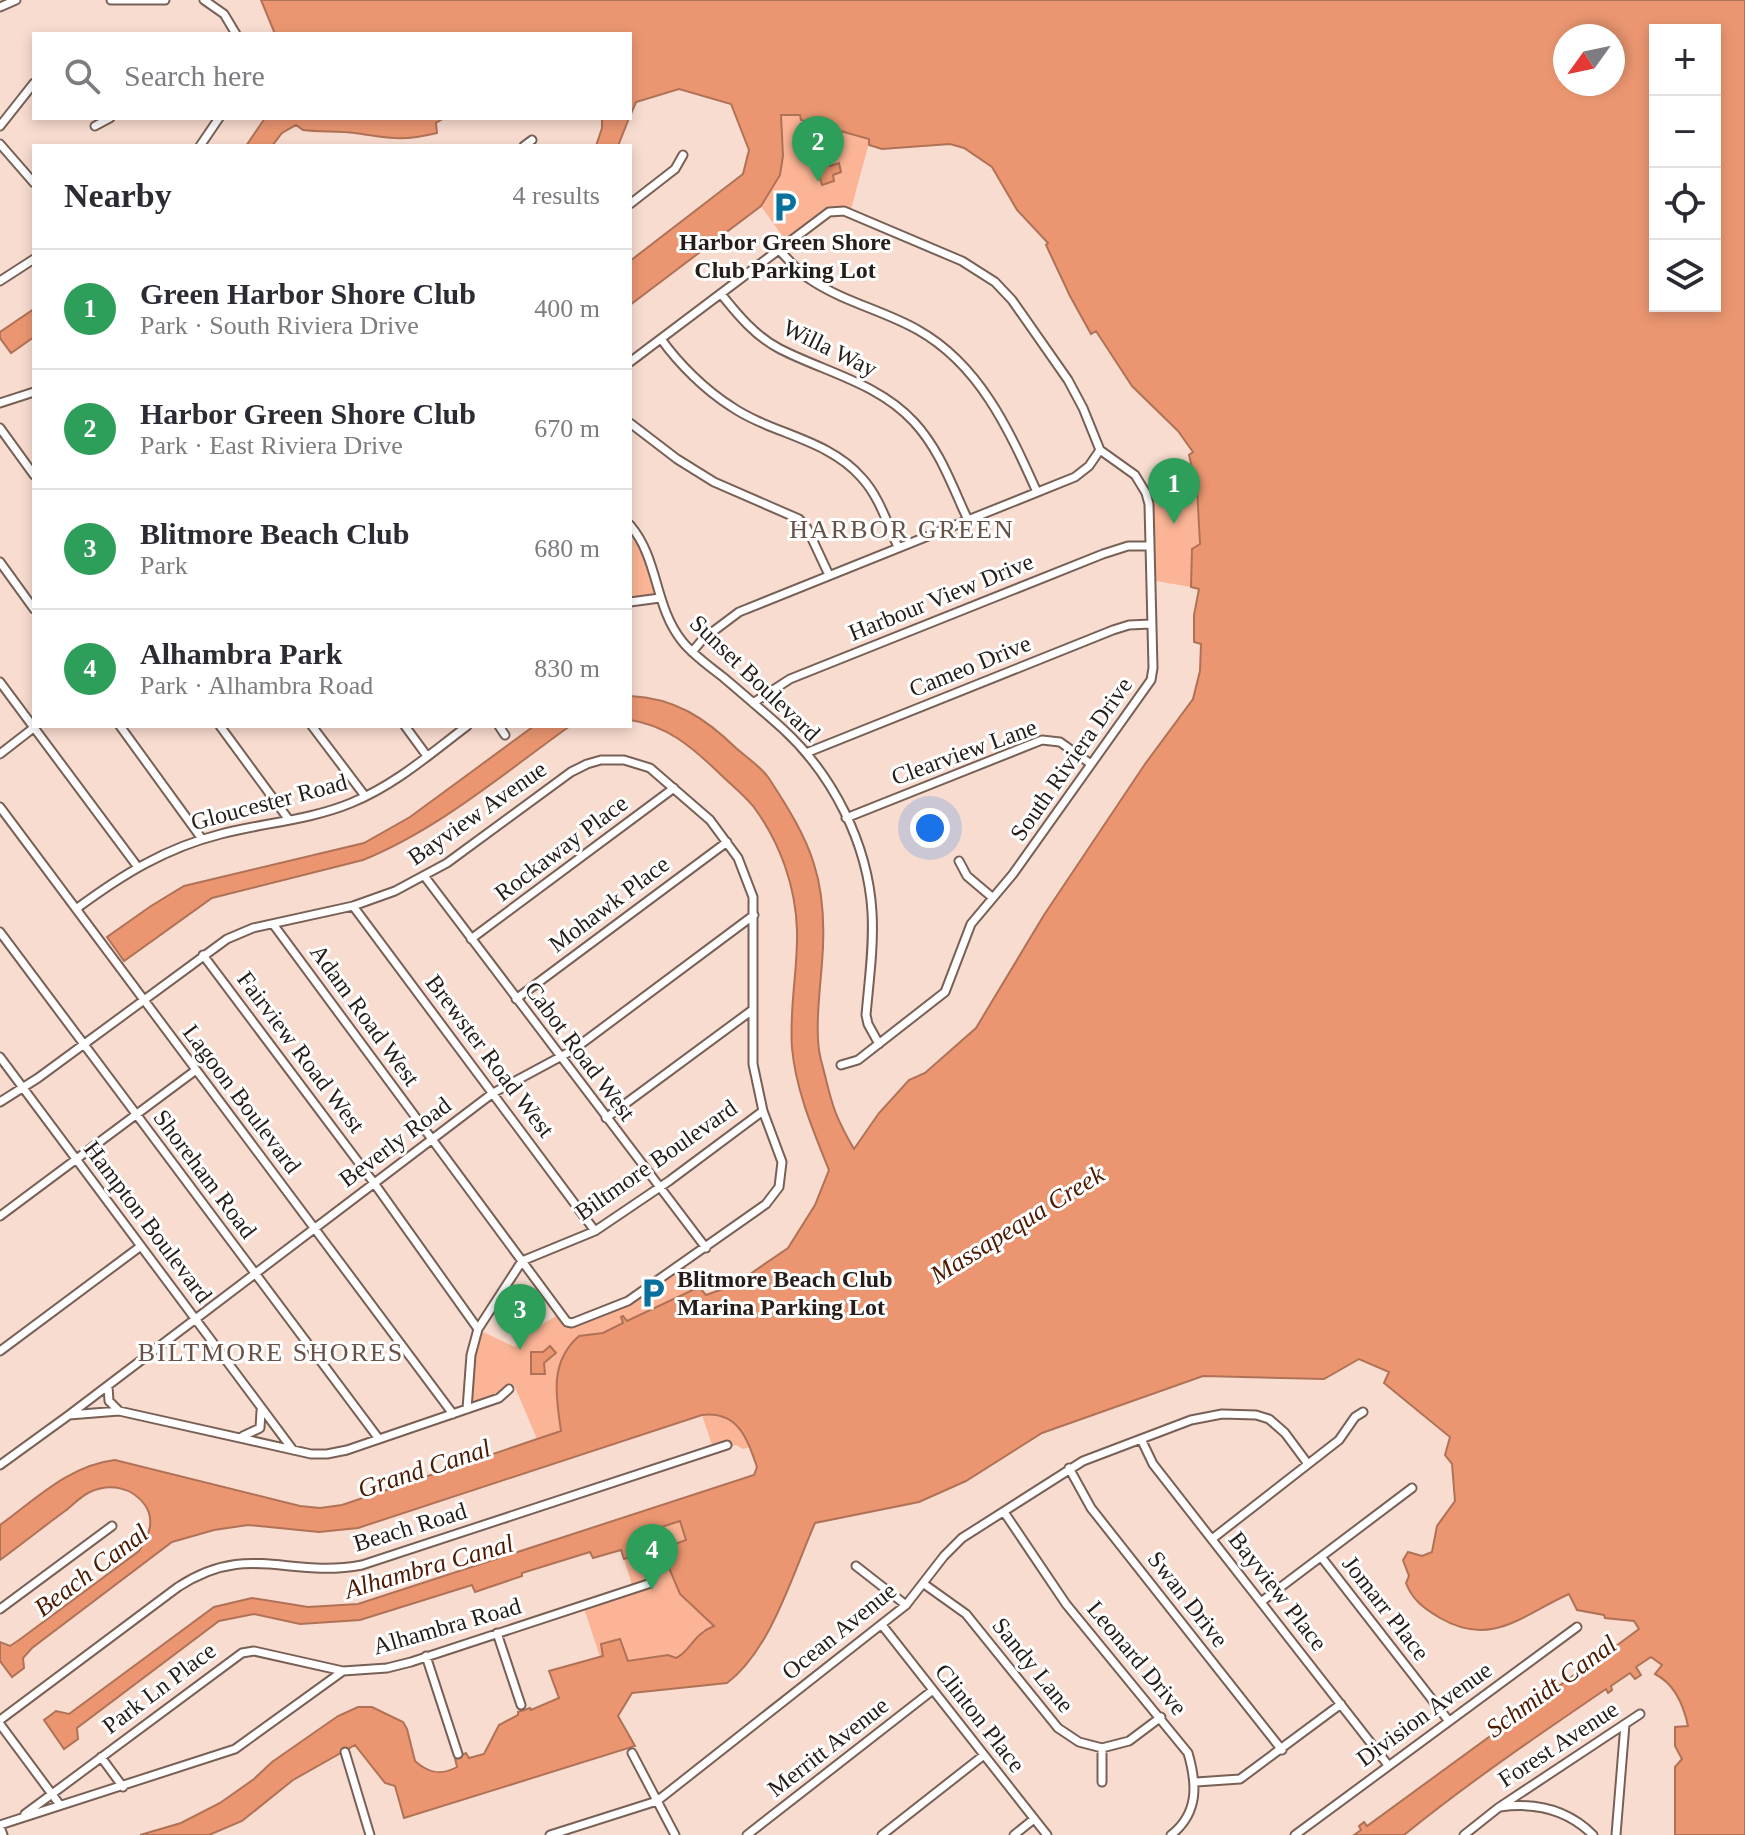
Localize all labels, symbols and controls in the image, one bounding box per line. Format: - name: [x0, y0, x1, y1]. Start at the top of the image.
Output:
- north arrow: [1553, 24, 1625, 96]
- map controls: [1649, 24, 1721, 312]
- button: +: [1649, 24, 1721, 96]
- search box: [32, 32, 632, 120]
- icon: search: [60, 54, 104, 98]
- text: Search here: [124, 59, 265, 92]
- button: −: [1649, 96, 1721, 168]
- pin: 2: [792, 116, 844, 182]
- button: locate: [1649, 168, 1721, 240]
- text: Nearby: [64, 177, 172, 214]
- text: 4 results: [513, 181, 600, 210]
- parking icon: Harbor Green Shore Club Parking Lot: [768, 190, 802, 224]
- place label: Harbor Green Shore Club Parking Lot: [679, 229, 891, 283]
- button: layers: [1649, 240, 1721, 312]
- text: Green Harbor Shore Club: [140, 277, 476, 310]
- text: 1: [84, 294, 97, 323]
- text: 400 m: [534, 294, 600, 323]
- text: Park · South Riviera Drive: [140, 311, 419, 340]
- street label: Willa Way: [779, 314, 881, 382]
- text: Harbor Green Shore Club: [140, 397, 476, 430]
- text: 2: [84, 414, 97, 443]
- text: 670 m: [534, 414, 600, 443]
- text: Park · East Riviera Drive: [140, 431, 403, 460]
- pin: 1: [1148, 458, 1200, 524]
- district label: HARBOR GREEN: [789, 515, 1015, 544]
- text: Blitmore Beach Club: [140, 517, 409, 550]
- text: 3: [84, 534, 97, 563]
- text: 680 m: [534, 534, 600, 563]
- street label: Harbour View Drive: [845, 548, 1037, 646]
- text: Park: [140, 551, 188, 580]
- street label: Sunset Boulevard: [685, 610, 825, 746]
- street label: Cameo Drive: [906, 630, 1034, 702]
- text: Alhambra Park: [140, 637, 343, 670]
- text: 4: [84, 654, 97, 683]
- text: 830 m: [534, 654, 600, 683]
- text: Park · Alhambra Road: [140, 671, 373, 700]
- street label: South Riviera Drive: [1005, 672, 1137, 846]
- street label: Clearview Lane: [888, 714, 1040, 790]
- street label: Bayview Avenue: [403, 756, 551, 870]
- street label: Gloucester Road: [188, 769, 350, 835]
- street label: Rockaway Place: [490, 790, 632, 906]
- your location: [910, 808, 950, 848]
- street label: Mohawk Place: [544, 850, 674, 958]
- street label: Adam Road West: [305, 939, 425, 1091]
- street label: Fairview Road West: [232, 966, 370, 1138]
- street label: Brewster Road West: [421, 970, 560, 1142]
- street label: Cabot Road West: [519, 977, 641, 1126]
- street label: Lagoon Boulevard: [178, 1020, 306, 1178]
- street label: Beverly Road: [334, 1092, 456, 1192]
- street label: Biltmore Boulevard: [570, 1094, 742, 1226]
- street label: Shoreham Road: [148, 1105, 262, 1243]
- street label: Hampton Boulevard: [79, 1136, 217, 1308]
- water label: Massapequa Creek: [924, 1159, 1110, 1290]
- place label: Blitmore Beach Club Marina Parking Lot: [677, 1266, 893, 1320]
- parking icon: Blitmore Beach Club Marina Parking Lot: [636, 1276, 670, 1310]
- pin: 3: [494, 1284, 546, 1350]
- district label: BILTMORE SHORES: [138, 1338, 404, 1367]
- water label: Grand Canal: [354, 1433, 494, 1504]
- street label: Beach Road: [350, 1498, 470, 1556]
- water label: Beach Canal: [29, 1518, 154, 1623]
- pin: 4: [626, 1524, 678, 1590]
- street label: Bayview Place: [1224, 1527, 1332, 1655]
- water label: Alhambra Canal: [340, 1529, 517, 1605]
- street label: Swan Drive: [1143, 1546, 1233, 1652]
- street label: Jomarr Place: [1337, 1551, 1435, 1665]
- street label: Ocean Avenue: [777, 1577, 901, 1685]
- street label: Alhambra Road: [370, 1592, 524, 1660]
- street label: Leonard Drive: [1082, 1596, 1192, 1720]
- street label: Sandy Lane: [987, 1613, 1079, 1717]
- water label: Schmidt Canal: [1481, 1629, 1622, 1743]
- street label: Park Ln Place: [97, 1637, 221, 1739]
- street label: Division Avenue: [1352, 1656, 1496, 1772]
- street label: Clinton Place: [930, 1659, 1030, 1777]
- street label: Merritt Avenue: [763, 1692, 893, 1802]
- street label: Forest Avenue: [1493, 1696, 1623, 1792]

